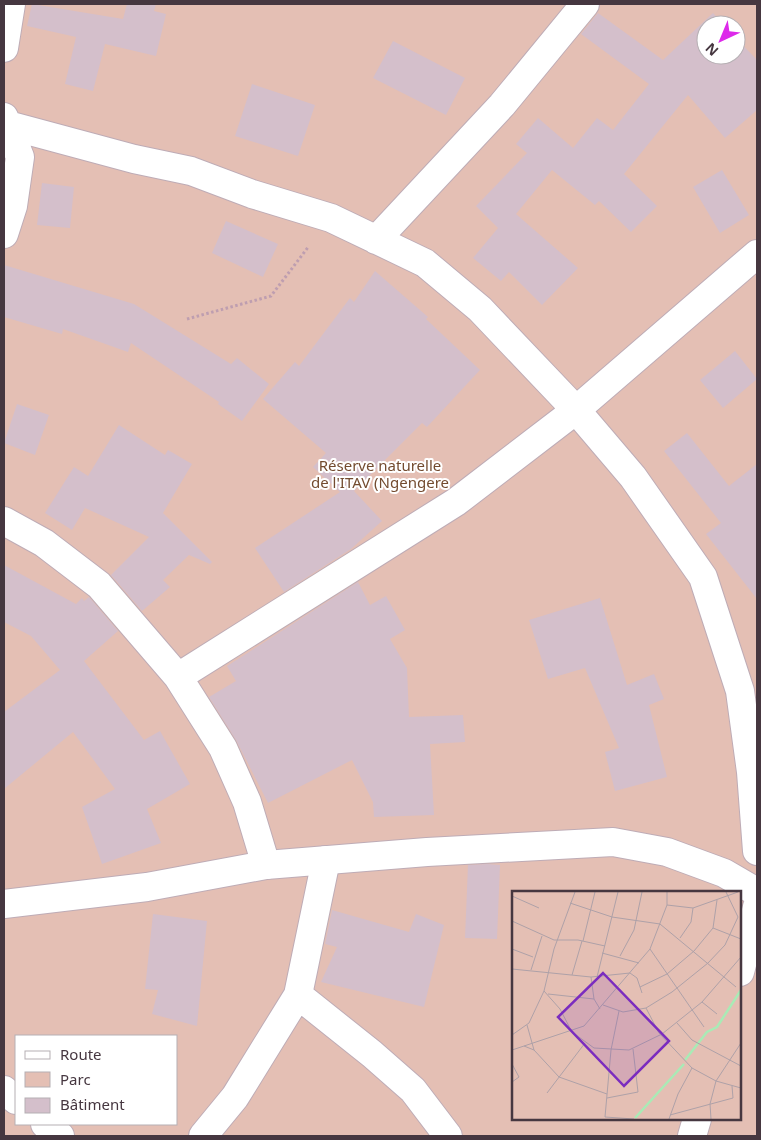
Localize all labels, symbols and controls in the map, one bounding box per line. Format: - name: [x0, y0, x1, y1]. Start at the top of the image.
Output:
- north arrow: [696, 15, 746, 65]
- text: N: [701, 39, 722, 61]
- park label: Réserve naturelle de l'ITAV (Ngengere: [311, 455, 449, 492]
- inset map: [512, 891, 741, 1120]
- legend: [15, 1035, 178, 1125]
- text: Route: [60, 1044, 102, 1064]
- text: Parc: [60, 1069, 91, 1089]
- text: Bâtiment: [60, 1094, 125, 1114]

